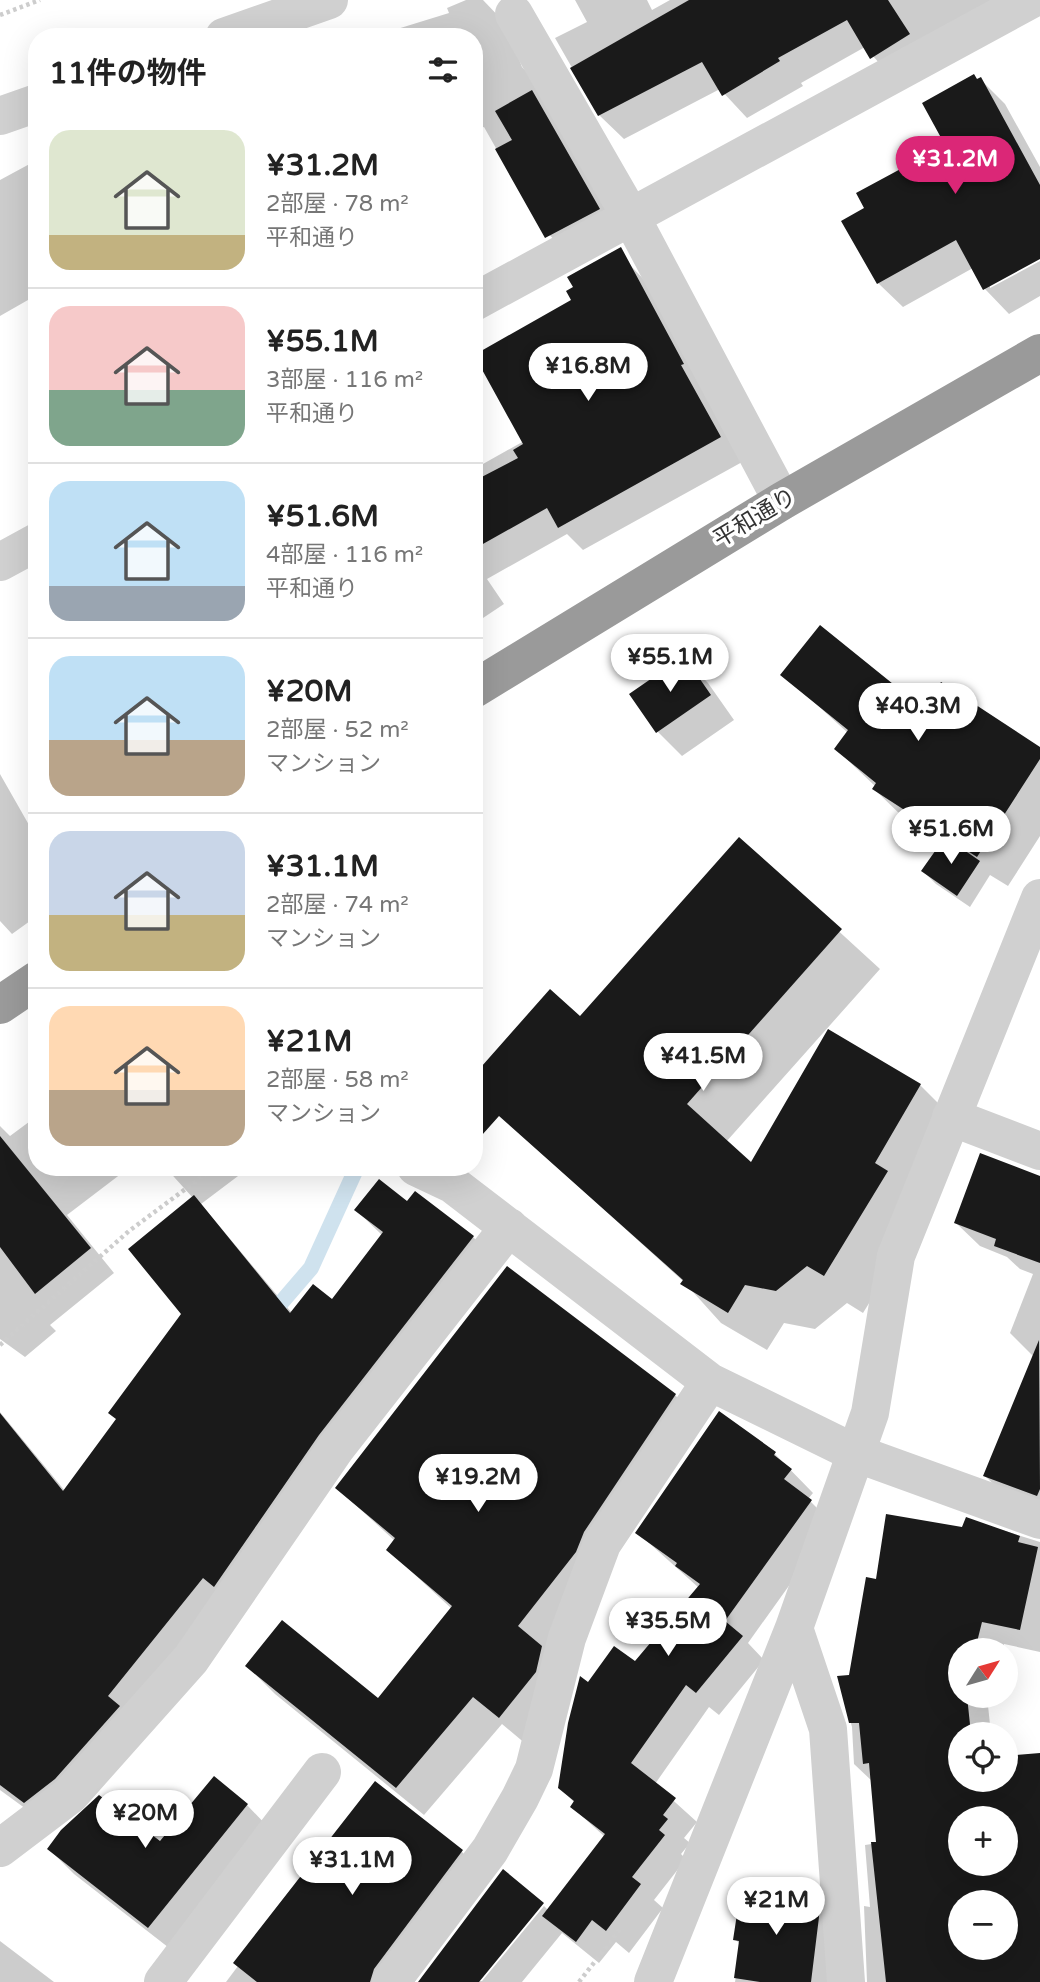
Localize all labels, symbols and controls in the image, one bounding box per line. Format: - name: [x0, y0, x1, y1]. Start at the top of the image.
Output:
- icon: filters: [424, 51, 462, 89]
- text: 11件の物件: [49, 55, 207, 92]
- pin: ¥31.2M: [898, 136, 1012, 196]
- text: ¥31.2M: [912, 145, 998, 173]
- text: ¥31.2M: [266, 147, 379, 184]
- icon: home: [105, 158, 189, 242]
- text: 2部屋 · 78 m²: [266, 190, 409, 218]
- text: 平和通り: [266, 224, 358, 252]
- text: ¥55.1M: [266, 323, 379, 360]
- icon: home: [105, 334, 189, 418]
- pin: ¥16.8M: [531, 344, 645, 403]
- text: ¥16.8M: [545, 352, 631, 380]
- text: 3部屋 · 116 m²: [266, 366, 423, 394]
- text: 平和通り: [266, 400, 358, 428]
- street label: 平和通り: [708, 482, 802, 554]
- text: ¥51.6M: [266, 498, 379, 535]
- icon: home: [105, 509, 189, 593]
- text: 4部屋 · 116 m²: [266, 541, 423, 569]
- text: 平和通り: [266, 575, 358, 603]
- pin: ¥55.1M: [613, 634, 727, 694]
- text: ¥55.1M: [627, 643, 713, 671]
- text: ¥20M: [266, 673, 352, 710]
- icon: home: [105, 684, 189, 768]
- pin: ¥40.3M: [861, 684, 975, 743]
- text: ¥40.3M: [875, 692, 961, 720]
- text: 2部屋 · 52 m²: [266, 716, 409, 744]
- text: マンション: [266, 750, 381, 778]
- pin: ¥51.6M: [894, 806, 1008, 866]
- text: ¥51.6M: [908, 815, 994, 843]
- text: ¥31.1M: [266, 848, 379, 885]
- icon: home: [105, 859, 189, 943]
- text: 2部屋 · 74 m²: [266, 891, 409, 919]
- text: マンション: [266, 925, 381, 953]
- text: ¥21M: [266, 1023, 352, 1060]
- icon: home: [105, 1034, 189, 1118]
- pin: ¥41.5M: [646, 1034, 760, 1093]
- text: ¥41.5M: [660, 1042, 746, 1070]
- text: 2部屋 · 58 m²: [266, 1066, 409, 1094]
- text: マンション: [266, 1100, 381, 1128]
- pin: ¥19.2M: [421, 1454, 535, 1514]
- text: ¥19.2M: [435, 1463, 521, 1491]
- pin: ¥35.5M: [611, 1598, 725, 1658]
- text: ¥35.5M: [625, 1607, 711, 1635]
- north arrow: [948, 1638, 1018, 1708]
- map controls: [948, 1638, 1018, 1960]
- button: locate: [948, 1722, 1018, 1792]
- pin: ¥20M: [104, 1790, 186, 1850]
- text: ¥20M: [112, 1799, 178, 1827]
- button: +: [948, 1806, 1018, 1876]
- pin: ¥31.1M: [295, 1838, 409, 1897]
- text: ¥31.1M: [309, 1846, 395, 1874]
- pin: ¥21M: [735, 1878, 817, 1937]
- text: ¥21M: [743, 1886, 809, 1914]
- button: −: [948, 1890, 1018, 1960]

